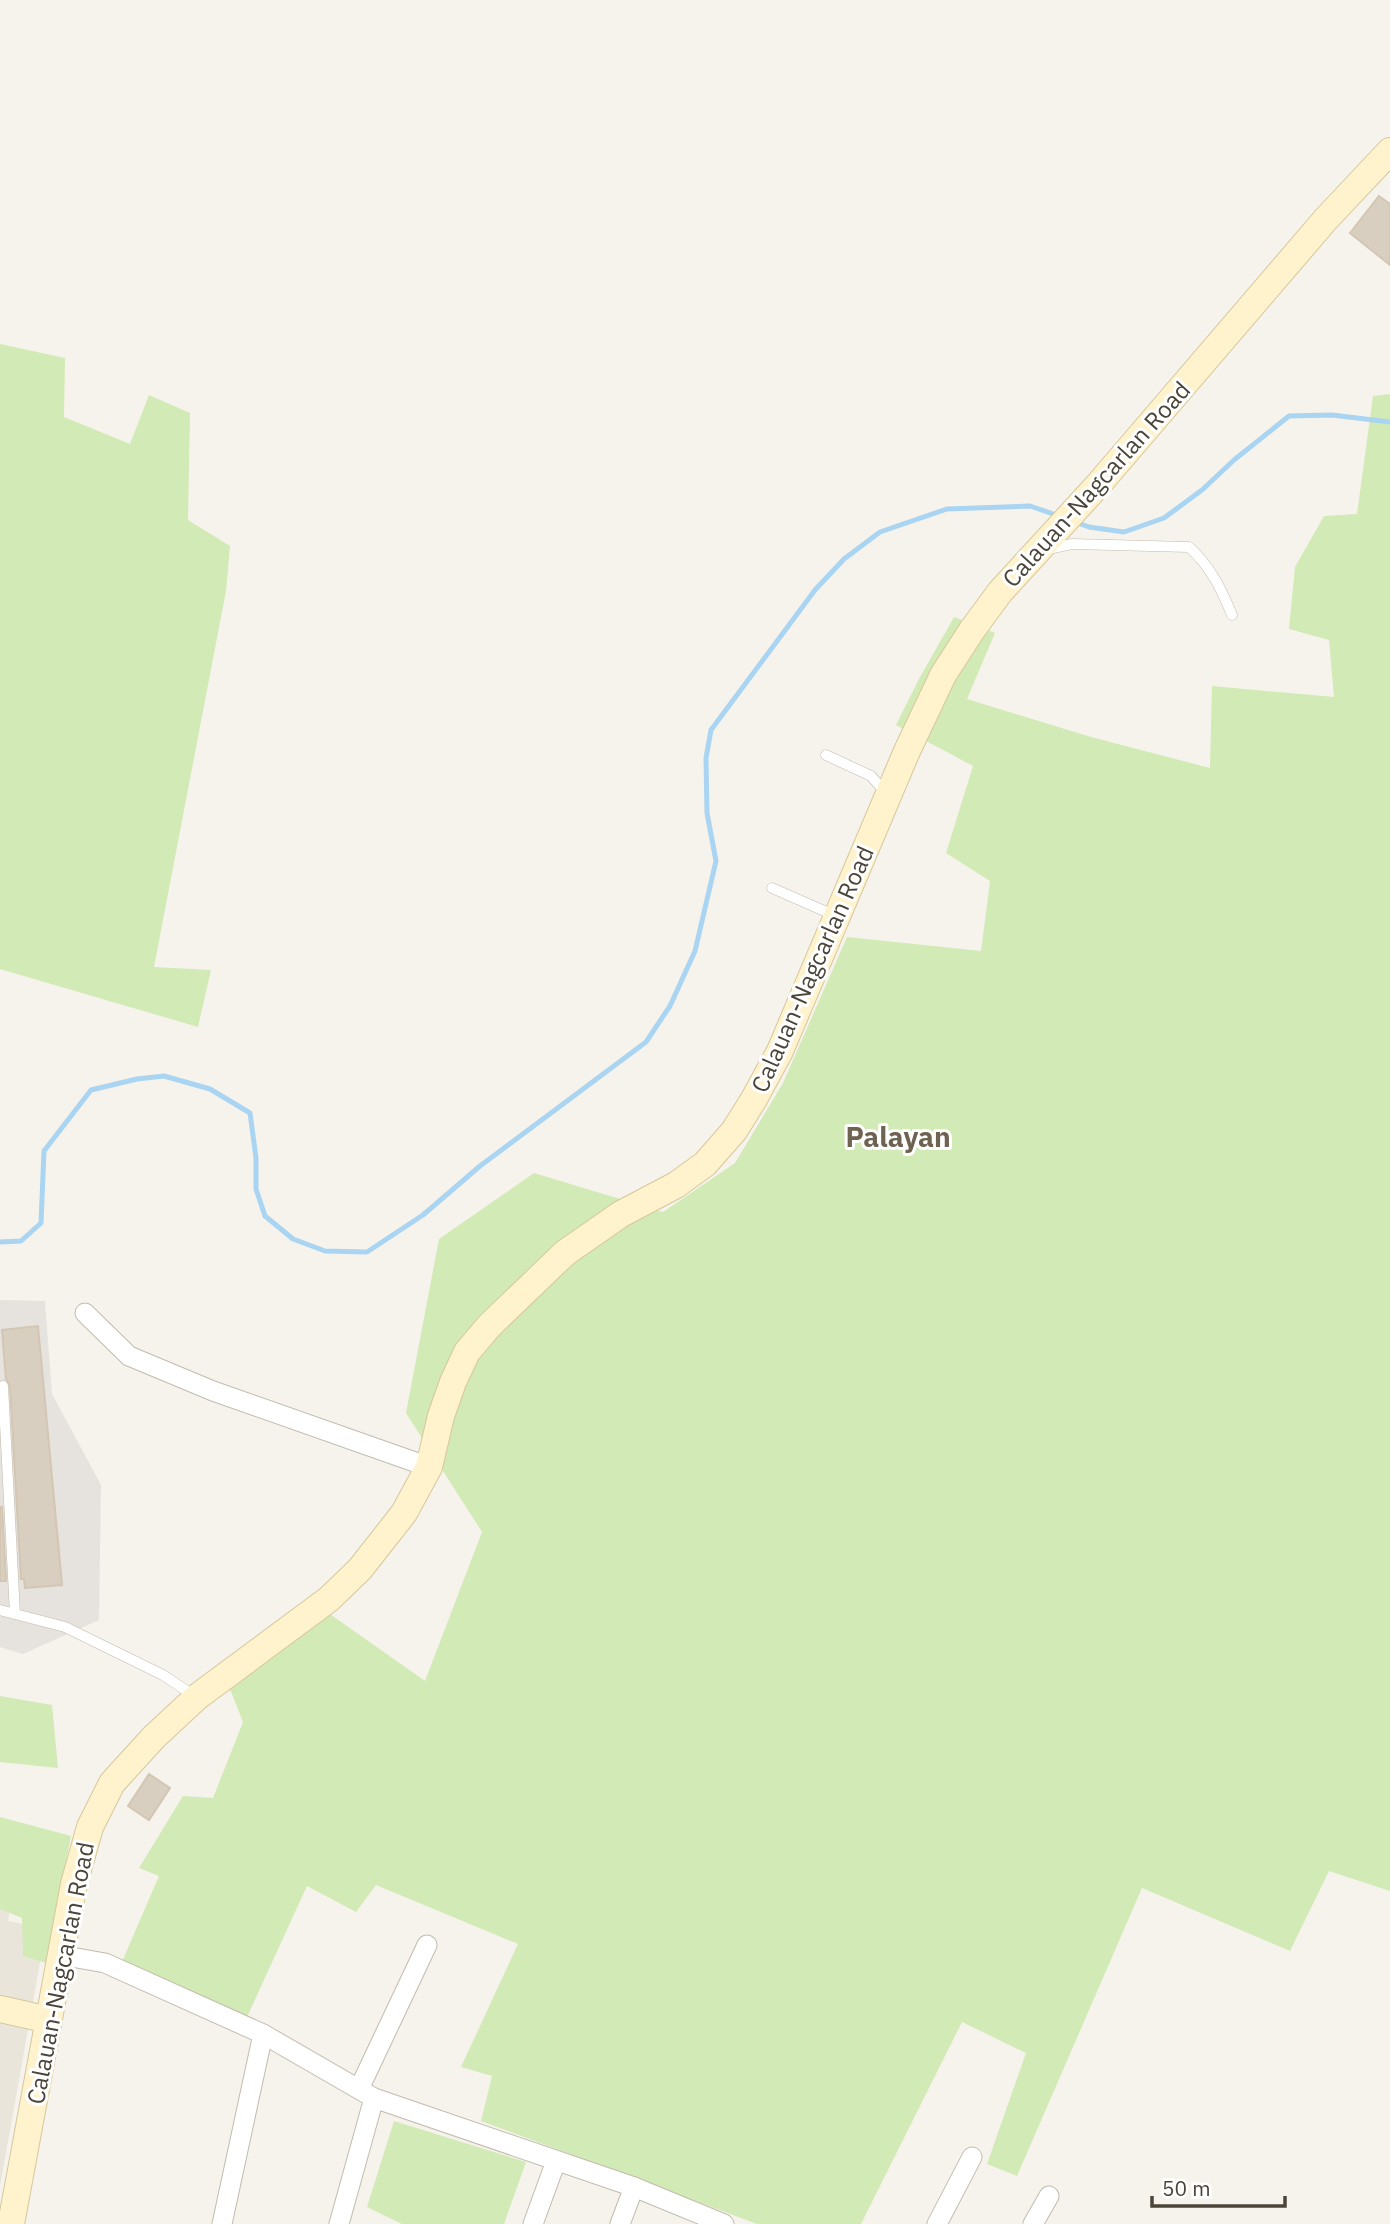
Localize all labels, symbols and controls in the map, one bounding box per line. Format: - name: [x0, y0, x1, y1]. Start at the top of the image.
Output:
- street label: Calauan-Nagcarlan Road: [995, 374, 1197, 594]
- street label: Calauan-Nagcarlan Road: [743, 841, 881, 1097]
- district label: Palayan: [845, 1118, 951, 1155]
- street label: Calauan-Nagcarlan Road: [19, 1839, 101, 2107]
- scale bar: [1152, 2164, 1285, 2208]
- text: 50 m: [1162, 2174, 1211, 2202]

